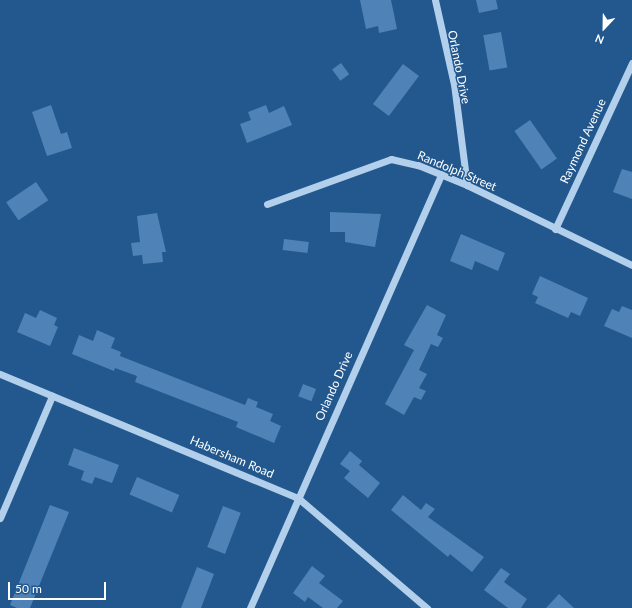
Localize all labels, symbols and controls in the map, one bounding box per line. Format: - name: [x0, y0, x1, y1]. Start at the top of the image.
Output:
- north arrow: [584, 8, 624, 48]
- street label: Orlando Drive: [445, 29, 473, 105]
- text: N: [593, 32, 606, 47]
- street label: Raymond Avenue: [557, 96, 609, 186]
- street label: Randolph Street: [415, 148, 499, 194]
- street label: Orlando Drive: [312, 349, 356, 423]
- street label: Habersham Road: [188, 433, 276, 481]
- scale bar: [10, 574, 108, 600]
- text: 50 m: [15, 581, 42, 596]

